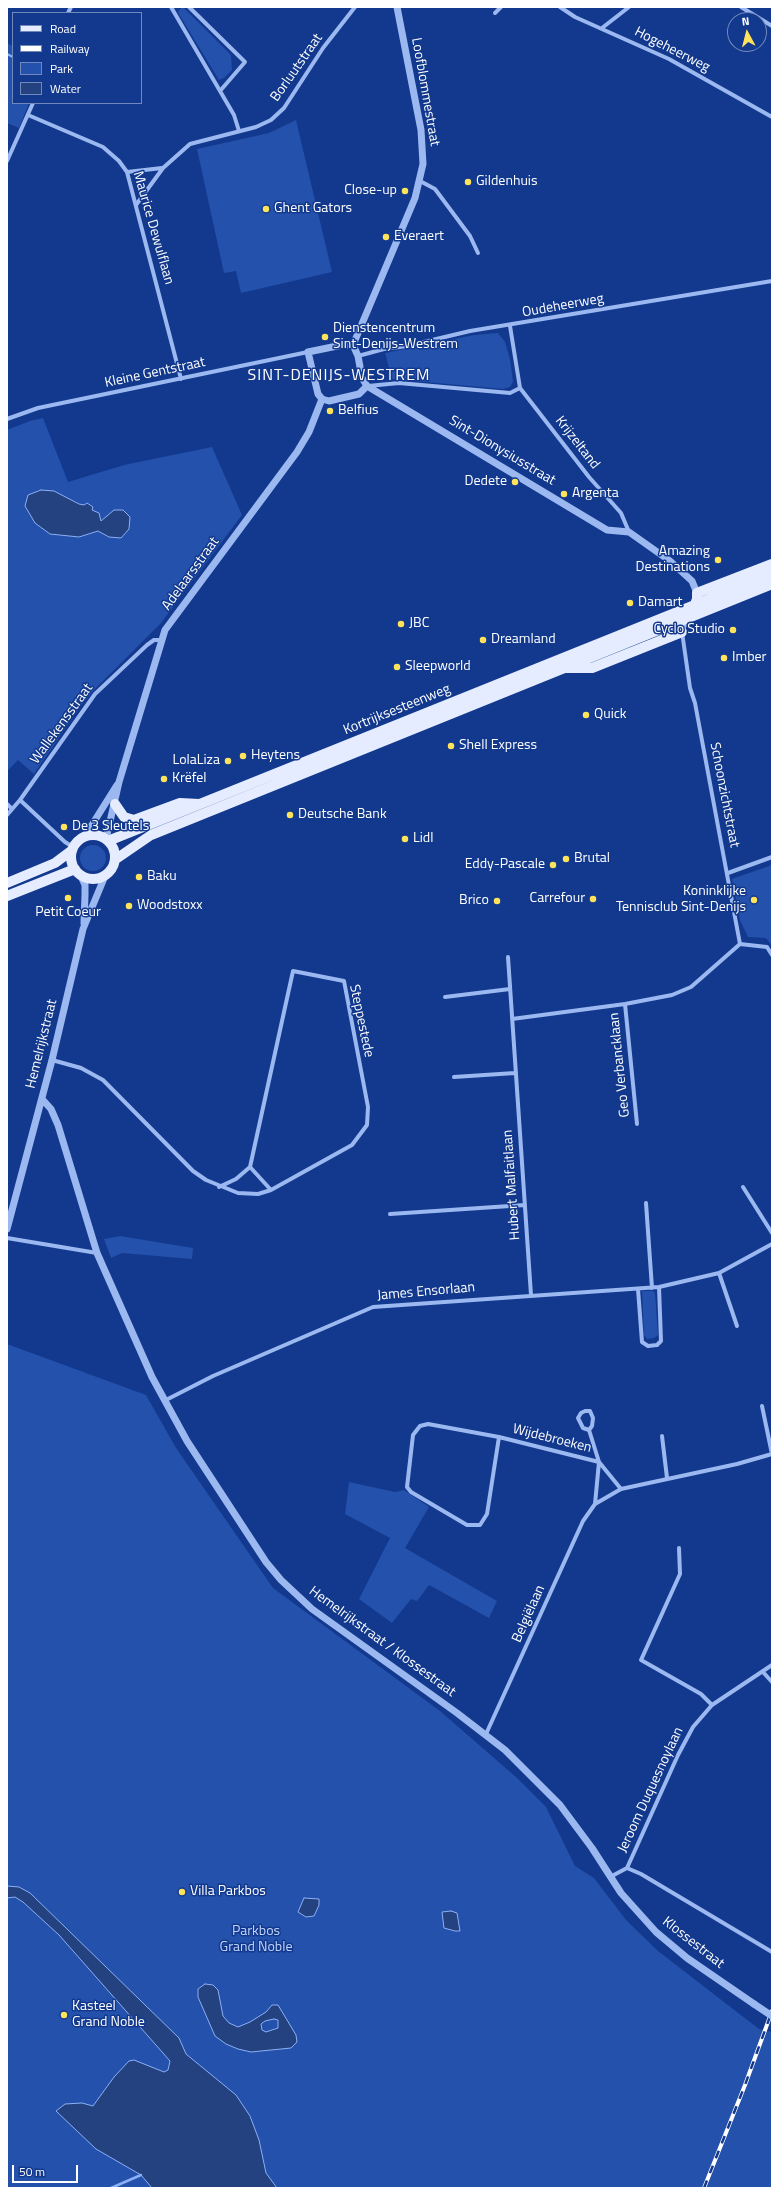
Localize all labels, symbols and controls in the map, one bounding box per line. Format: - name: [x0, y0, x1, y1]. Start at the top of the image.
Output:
- legend: [12, 12, 142, 104]
- north arrow: [727, 12, 767, 52]
- text: N: [741, 13, 750, 29]
- text: Road: [50, 19, 76, 38]
- street label: Hogeheerweg: [631, 24, 713, 76]
- street label: Borluutstraat: [267, 31, 327, 105]
- street label: Loofblommestraat: [407, 37, 443, 147]
- text: Railway: [50, 39, 90, 58]
- text: Park: [50, 59, 73, 78]
- text: Water: [50, 79, 81, 98]
- street label: Maurice Dewulflaan: [129, 169, 177, 287]
- place label: Gildenhuis: [476, 174, 537, 190]
- marker: Gildenhuis: [463, 177, 473, 187]
- place label: Close-up: [344, 183, 397, 199]
- marker: Close-up: [400, 186, 410, 196]
- place label: Ghent Gators: [274, 201, 352, 217]
- marker: Ghent Gators: [261, 204, 271, 214]
- place label: Everaert: [394, 229, 444, 245]
- marker: Everaert: [381, 232, 391, 242]
- street label: Oudeheerweg: [521, 291, 605, 321]
- place label: Dienstencentrum Sint-Denijs-Westrem: [333, 321, 458, 354]
- marker: Dienstencentrum Sint-Denijs-Westrem: [320, 332, 330, 342]
- street label: Kleine Gentstraat: [103, 354, 207, 392]
- district label: SINT-DENIJS-WESTREM: [248, 366, 430, 386]
- place label: Belfius: [338, 403, 379, 419]
- marker: Belfius: [325, 406, 335, 416]
- street label: Sint-Dionysiusstraat: [446, 413, 558, 489]
- street label: Krijzeltand: [551, 413, 603, 473]
- place label: Dedete: [464, 474, 507, 490]
- marker: Dedete: [510, 477, 520, 487]
- place label: Argenta: [572, 486, 619, 502]
- marker: Argenta: [559, 489, 569, 499]
- street label: Adelaarsstraat: [159, 534, 223, 614]
- place label: Amazing Destinations: [635, 544, 710, 576]
- marker: Amazing Destinations: [713, 555, 723, 565]
- place label: Damart: [638, 595, 683, 611]
- marker: Damart: [625, 598, 635, 608]
- place label: JBC: [409, 616, 429, 632]
- marker: JBC: [396, 619, 406, 629]
- place label: Cyclo Studio: [653, 622, 725, 638]
- marker: Cyclo Studio: [728, 625, 738, 635]
- place label: Dreamland: [491, 632, 556, 648]
- marker: Dreamland: [478, 635, 488, 645]
- place label: Imber: [732, 650, 766, 666]
- marker: Imber: [719, 653, 729, 663]
- place label: Sleepworld: [405, 659, 471, 675]
- marker: Sleepworld: [392, 662, 402, 672]
- street label: Wallekensstraat: [27, 680, 97, 768]
- street label: Kortrijksesteenweg: [341, 681, 453, 739]
- place label: Quick: [594, 707, 627, 723]
- marker: Quick: [581, 710, 591, 720]
- place label: Shell Express: [459, 738, 537, 754]
- marker: Shell Express: [446, 741, 456, 751]
- street label: Schoonzichtstraat: [706, 741, 742, 849]
- place label: Heytens: [251, 748, 300, 764]
- marker: Heytens: [238, 751, 248, 761]
- place label: LolaLiza: [173, 753, 220, 769]
- marker: LolaLiza: [223, 756, 233, 766]
- place label: Krëfel: [172, 771, 207, 787]
- marker: Krëfel: [159, 774, 169, 784]
- place label: Deutsche Bank: [298, 807, 387, 823]
- marker: Deutsche Bank: [285, 810, 295, 820]
- place label: De 3 Sleutels: [72, 819, 149, 835]
- marker: De 3 Sleutels: [59, 822, 69, 832]
- place label: Lidl: [413, 831, 433, 847]
- marker: Lidl: [400, 834, 410, 844]
- place label: Brutal: [574, 851, 610, 867]
- marker: Brutal: [561, 854, 571, 864]
- place label: Eddy-Pascale: [465, 857, 545, 873]
- marker: Eddy-Pascale: [548, 860, 558, 870]
- place label: Baku: [147, 869, 177, 885]
- marker: Baku: [134, 872, 144, 882]
- place label: Koninklijke Tennisclub Sint-Denijs: [616, 884, 746, 916]
- place label: Carrefour: [530, 891, 585, 907]
- marker: Petit Coeur: [63, 893, 73, 903]
- place label: Brico: [459, 893, 489, 909]
- marker: Carrefour: [588, 894, 598, 904]
- marker: Koninklijke Tennisclub Sint-Denijs: [749, 895, 759, 905]
- marker: Brico: [492, 896, 502, 906]
- place label: Woodstoxx: [137, 898, 203, 914]
- marker: Woodstoxx: [124, 901, 134, 911]
- place label: Petit Coeur: [35, 905, 101, 921]
- street label: Steppestede: [345, 983, 377, 1059]
- street label: Hemelrijkstraat: [23, 998, 61, 1090]
- street label: Geo Verbancklaan: [606, 1012, 634, 1118]
- street label: Hubert Malfaitlaan: [500, 1129, 524, 1241]
- street label: James Ensorlaan: [376, 1279, 476, 1305]
- street label: Wijdebroeken: [511, 1421, 593, 1457]
- street label: Hemelrijkstraat / Klossestraat: [305, 1583, 459, 1701]
- street label: Belgiëlaan: [509, 1583, 549, 1645]
- street label: Jeroom Duquesnoylaan: [615, 1725, 687, 1855]
- place label: Villa Parkbos: [190, 1884, 266, 1900]
- marker: Villa Parkbos: [177, 1887, 187, 1897]
- street label: Klossestraat: [659, 1914, 727, 1972]
- park label: Parkbos Grand Noble: [220, 1924, 292, 1956]
- place label: Kasteel Grand Noble: [72, 1999, 145, 2032]
- marker: Kasteel Grand Noble: [59, 2010, 69, 2020]
- scale bar: [14, 2157, 80, 2183]
- text: 50 m: [19, 2162, 45, 2181]

